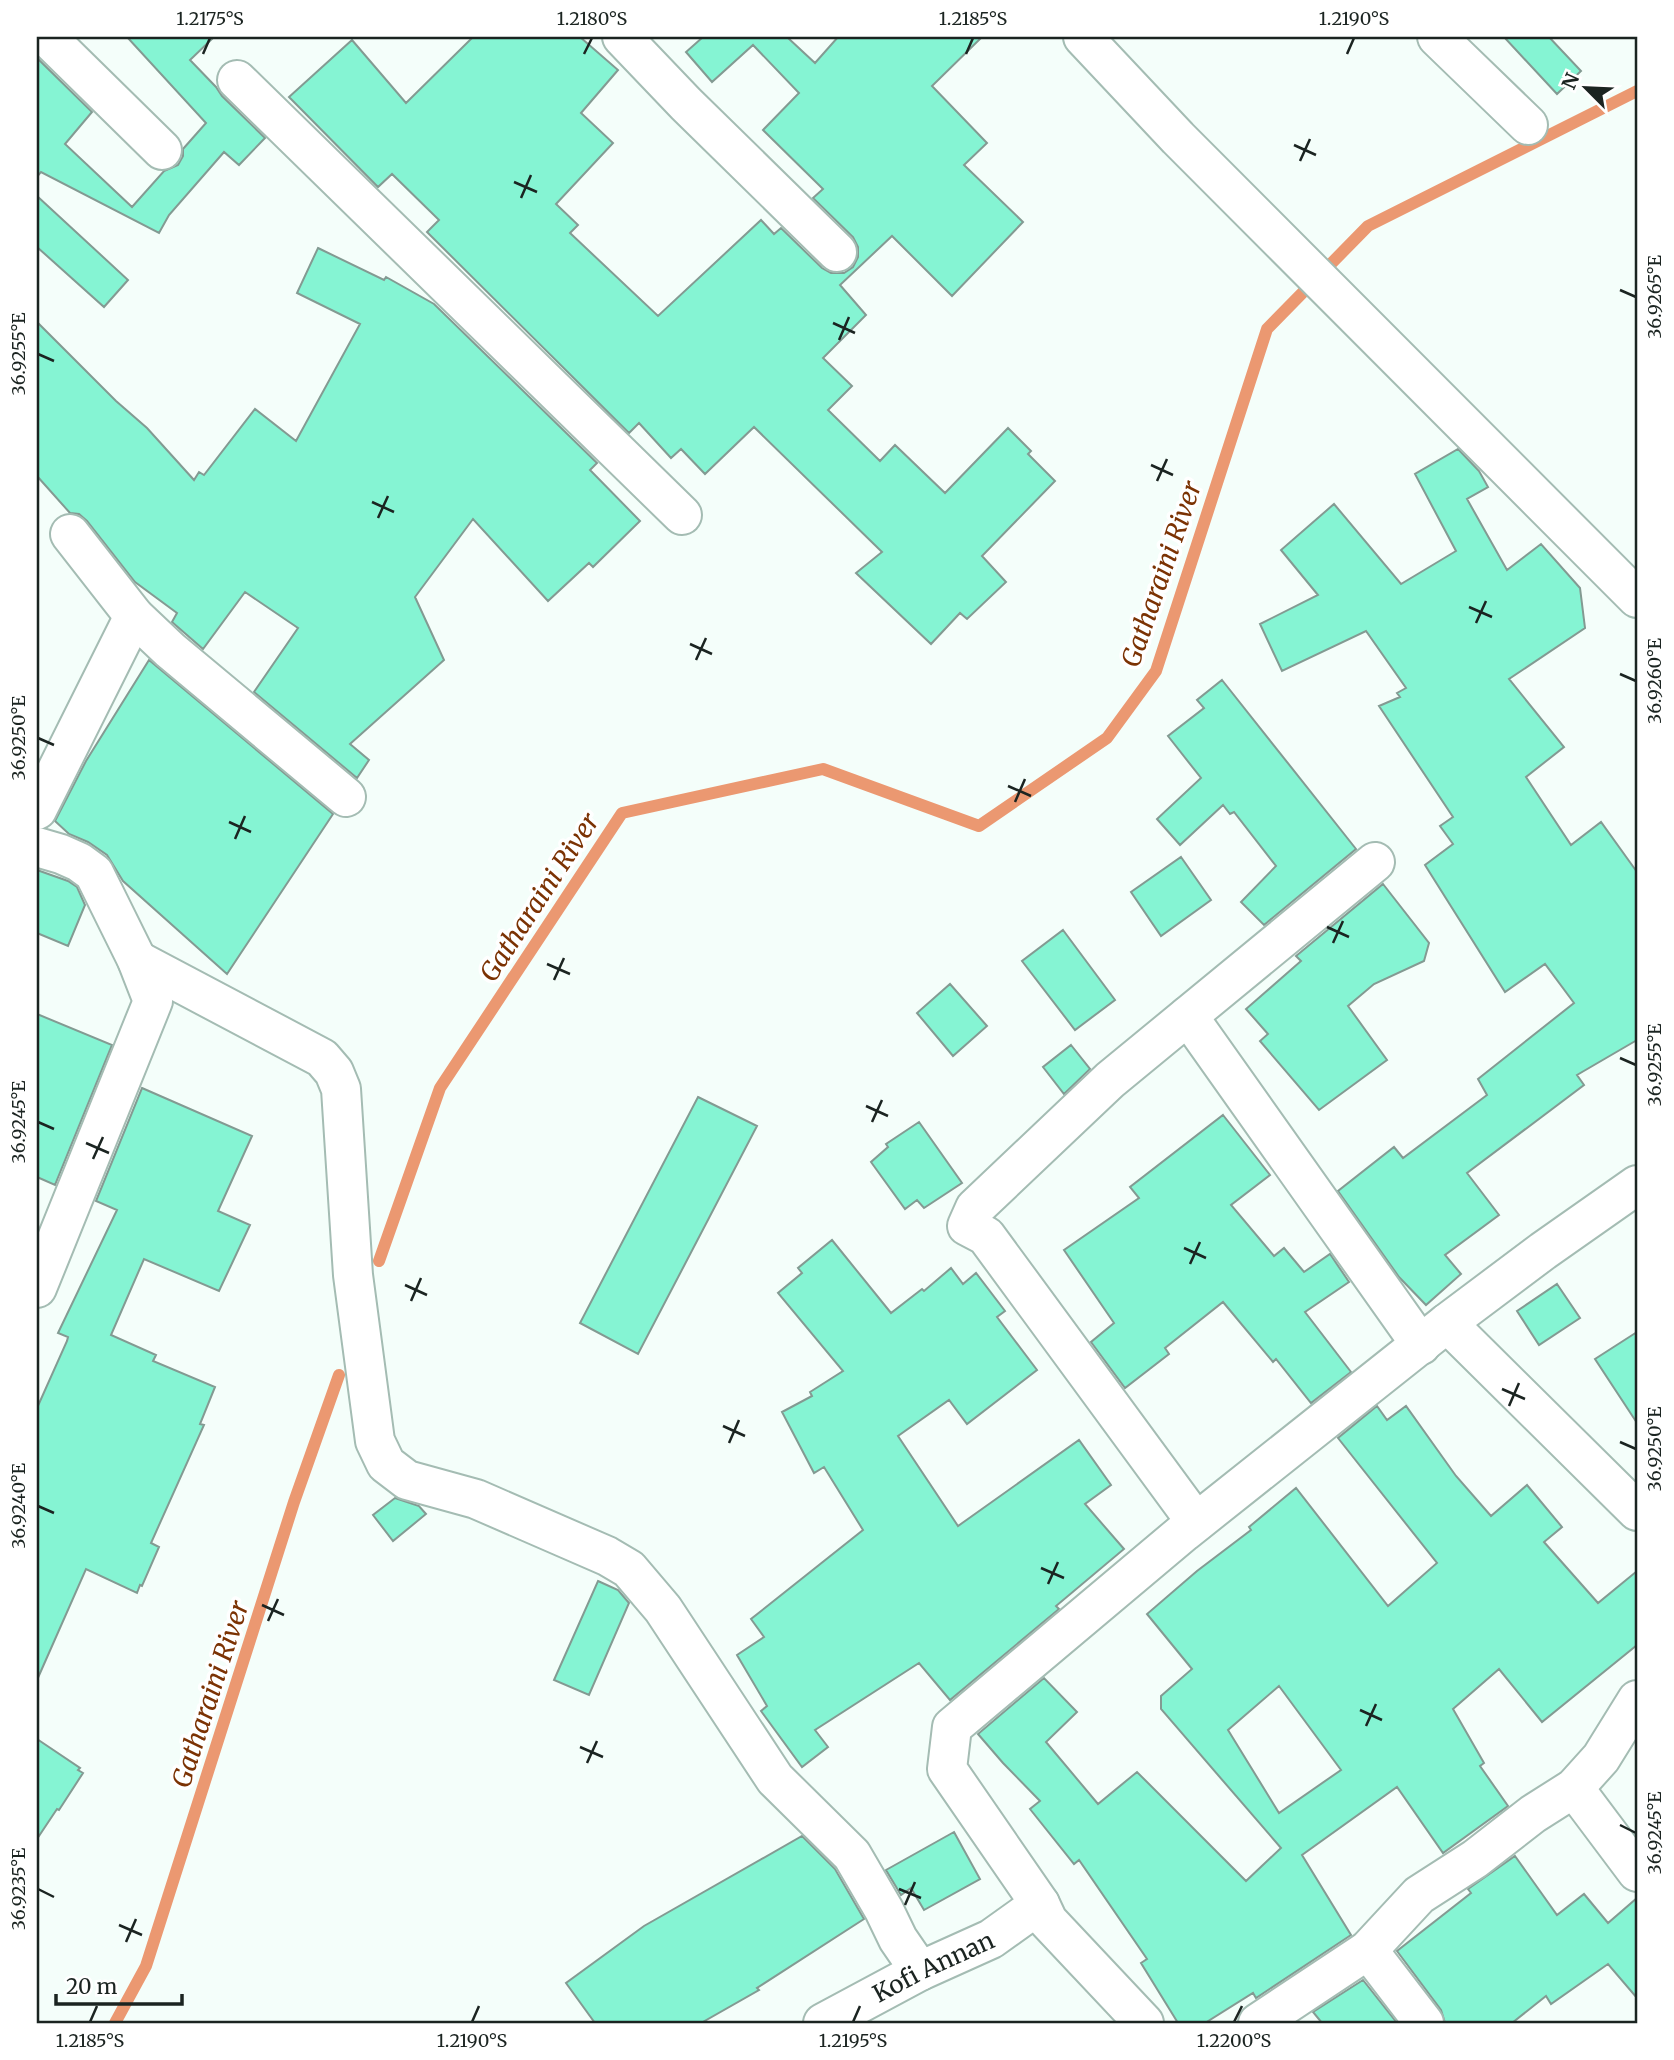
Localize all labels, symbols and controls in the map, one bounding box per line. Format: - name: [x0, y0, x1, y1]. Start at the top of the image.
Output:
- text: 1.2175°S: [176, 7, 244, 30]
- text: 1.2180°S: [557, 7, 628, 30]
- text: 1.2185°S: [939, 7, 1008, 30]
- text: 1.2190°S: [1319, 7, 1390, 30]
- north arrow: [1552, 52, 1622, 122]
- text: N: [1556, 69, 1584, 93]
- text: 36.9265°E: [1643, 255, 1666, 339]
- text: 36.9255°E: [7, 312, 30, 395]
- water label: Gatharaini River: [1114, 476, 1208, 671]
- text: 36.9260°E: [1643, 638, 1666, 724]
- text: 36.9250°E: [7, 695, 30, 780]
- water label: Gatharaini River: [472, 806, 606, 988]
- text: 36.9255°E: [1643, 1023, 1666, 1106]
- text: 36.9245°E: [7, 1080, 30, 1163]
- text: 36.9250°E: [1643, 1406, 1666, 1491]
- text: 36.9240°E: [7, 1463, 30, 1549]
- water label: Gatharaini River: [164, 1596, 256, 1792]
- text: 36.9245°E: [1643, 1791, 1666, 1874]
- text: 36.9235°E: [7, 1847, 30, 1930]
- street label: Kofi Annan: [867, 1924, 999, 2009]
- scale bar: [56, 1962, 182, 2006]
- text: 20 m: [66, 1973, 118, 2000]
- text: 1.2185°S: [56, 2029, 125, 2052]
- text: 1.2190°S: [437, 2029, 508, 2052]
- text: 1.2195°S: [819, 2029, 888, 2052]
- text: 1.2200°S: [1197, 2029, 1272, 2052]

